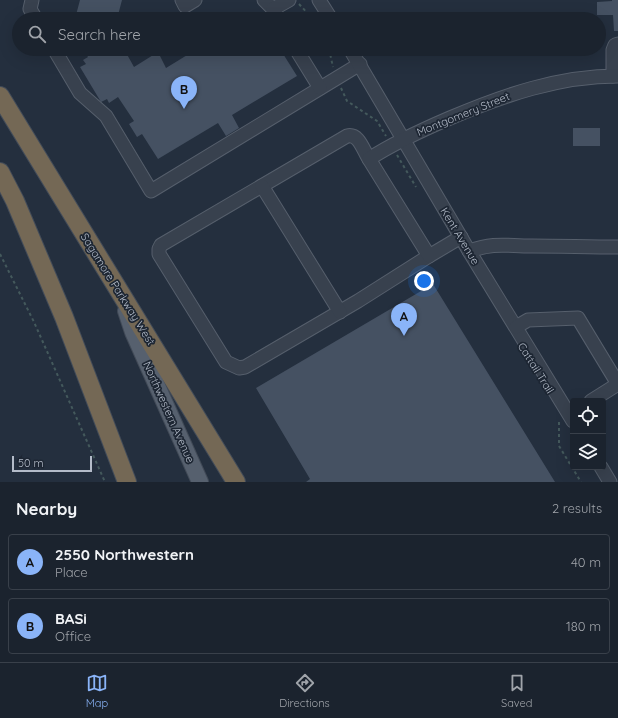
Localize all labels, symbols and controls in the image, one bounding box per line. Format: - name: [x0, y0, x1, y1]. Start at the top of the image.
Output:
- search box: [12, 12, 606, 56]
- icon: search: [26, 23, 48, 45]
- text: Search here: [58, 25, 141, 44]
- pin: B: [171, 76, 197, 109]
- street label: Montgomery Street: [415, 89, 512, 139]
- street label: Kent Avenue: [437, 205, 483, 267]
- street label: Sagamore Parkway West: [78, 230, 158, 348]
- your location: [414, 271, 434, 291]
- pin: A: [391, 303, 417, 336]
- street label: Cattail Trail: [515, 340, 557, 396]
- street label: Northwestern Avenue: [140, 359, 198, 465]
- map controls: [570, 398, 606, 470]
- button: locate: [570, 398, 606, 434]
- button: layers: [570, 434, 606, 470]
- scale bar: [12, 454, 92, 473]
- text: 50 m: [18, 456, 44, 470]
- text: Nearby: [16, 498, 77, 519]
- text: 2 results: [552, 500, 602, 516]
- text: 2550 Northwestern: [55, 545, 194, 564]
- text: A: [26, 554, 34, 570]
- text: 40 m: [571, 554, 601, 570]
- text: Place: [55, 564, 88, 580]
- text: BASi: [55, 609, 87, 628]
- text: B: [26, 618, 34, 634]
- text: 180 m: [566, 618, 601, 634]
- text: Office: [55, 628, 91, 644]
- tab: Map: [86, 672, 108, 710]
- tab: Directions: [279, 672, 330, 710]
- tab: Saved: [501, 672, 532, 710]

